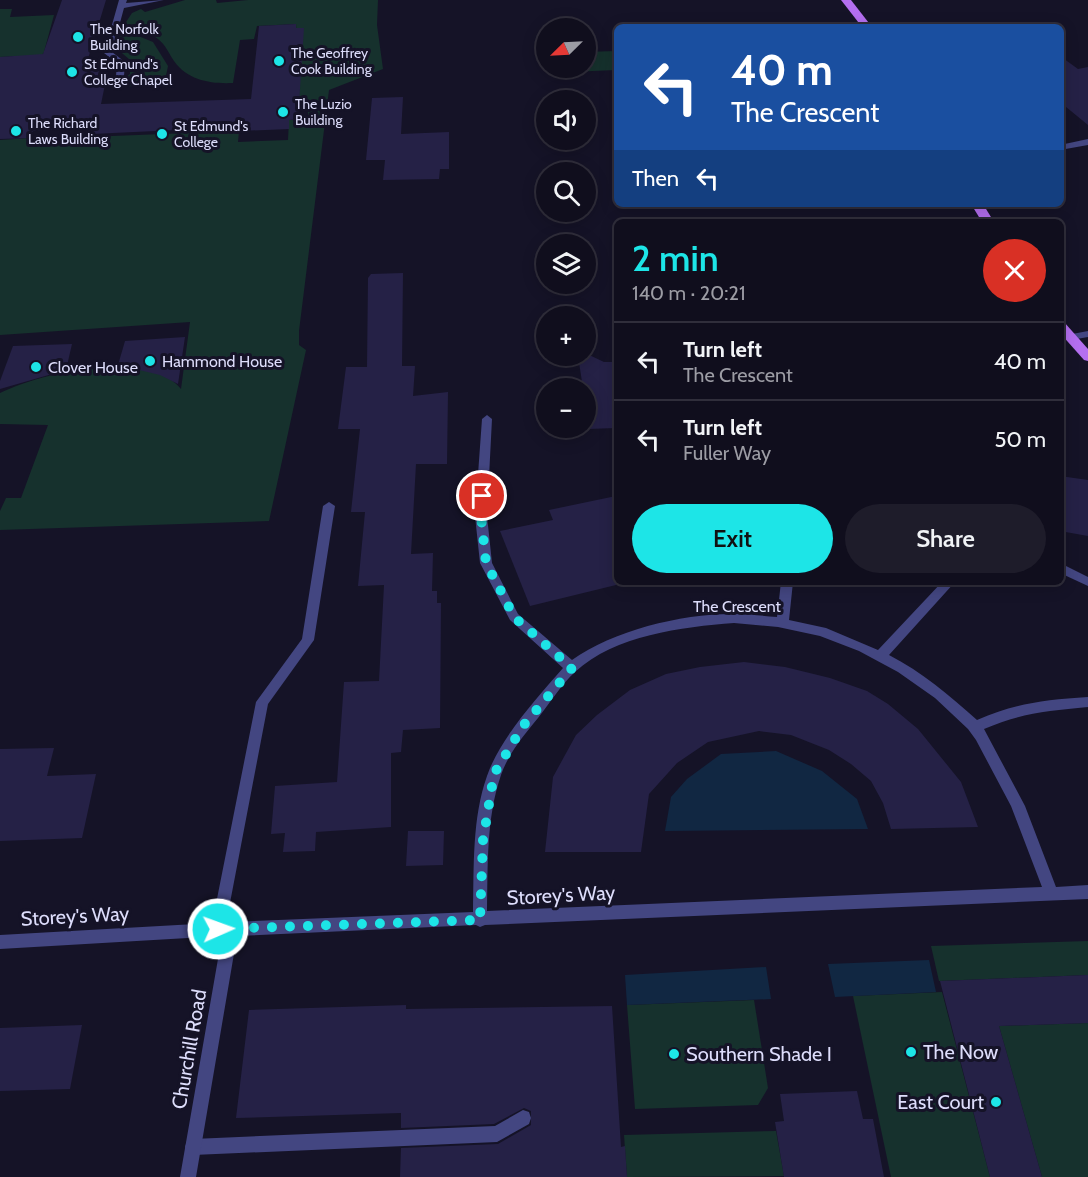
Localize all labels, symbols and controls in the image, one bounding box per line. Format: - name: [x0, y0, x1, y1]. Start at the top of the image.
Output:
- north arrow: [536, 18, 596, 78]
- map controls: [536, 18, 596, 438]
- place label: The Norfolk Building: [90, 20, 160, 54]
- marker: The Norfolk Building: [71, 30, 85, 44]
- place label: The Geoffrey Cook Building: [291, 44, 373, 78]
- text: 40 m: [731, 44, 833, 96]
- icon: left: [632, 48, 710, 126]
- marker: The Geoffrey Cook Building: [272, 54, 286, 68]
- place label: St Edmund's College Chapel: [84, 55, 173, 89]
- marker: St Edmund's College Chapel: [65, 65, 79, 79]
- button: sound: [536, 90, 596, 150]
- place label: The Luzio Building: [295, 95, 352, 129]
- text: The Crescent: [731, 96, 879, 129]
- marker: The Luzio Building: [276, 105, 290, 119]
- place label: The Richard Laws Building: [28, 114, 109, 148]
- place label: St Edmund's College: [174, 117, 249, 151]
- marker: The Richard Laws Building: [9, 124, 23, 138]
- marker: St Edmund's College: [155, 127, 169, 141]
- button: search: [536, 162, 596, 222]
- icon: left: [691, 162, 724, 195]
- text: Then: [632, 165, 679, 192]
- button: layers: [536, 234, 596, 294]
- text: 2 min: [632, 236, 719, 280]
- button: close: [983, 239, 1046, 302]
- text: 140 m · 20:21: [632, 281, 745, 305]
- button: +: [536, 306, 596, 366]
- text: Turn left: [683, 336, 762, 363]
- icon: left: [632, 345, 665, 378]
- text: 40 m: [994, 348, 1046, 375]
- place label: Hammond House: [162, 352, 282, 371]
- marker: Hammond House: [143, 354, 157, 368]
- place label: Clover House: [48, 358, 138, 377]
- marker: Clover House: [29, 360, 43, 374]
- text: The Crescent: [683, 363, 793, 387]
- button: −: [536, 378, 596, 438]
- text: Turn left: [683, 414, 762, 441]
- icon: left: [632, 423, 665, 456]
- text: 50 m: [994, 426, 1046, 453]
- text: Fuller Way: [683, 441, 771, 465]
- pin: [456, 470, 507, 521]
- icon: arrive: [465, 479, 498, 512]
- button: Exit: [632, 504, 833, 573]
- button: Share: [845, 504, 1046, 573]
- street label: The Crescent: [693, 597, 782, 616]
- street label: Storey's Way: [506, 880, 616, 910]
- position arrow: [186, 897, 250, 961]
- street label: Storey's Way: [20, 901, 130, 931]
- street label: Churchill Road: [167, 987, 211, 1111]
- place label: The Now: [923, 1040, 999, 1064]
- place label: Southern Shade I: [686, 1042, 832, 1066]
- marker: The Now: [904, 1045, 918, 1059]
- marker: Southern Shade I: [667, 1047, 681, 1061]
- place label: East Court: [897, 1090, 984, 1114]
- marker: East Court: [989, 1095, 1003, 1109]

